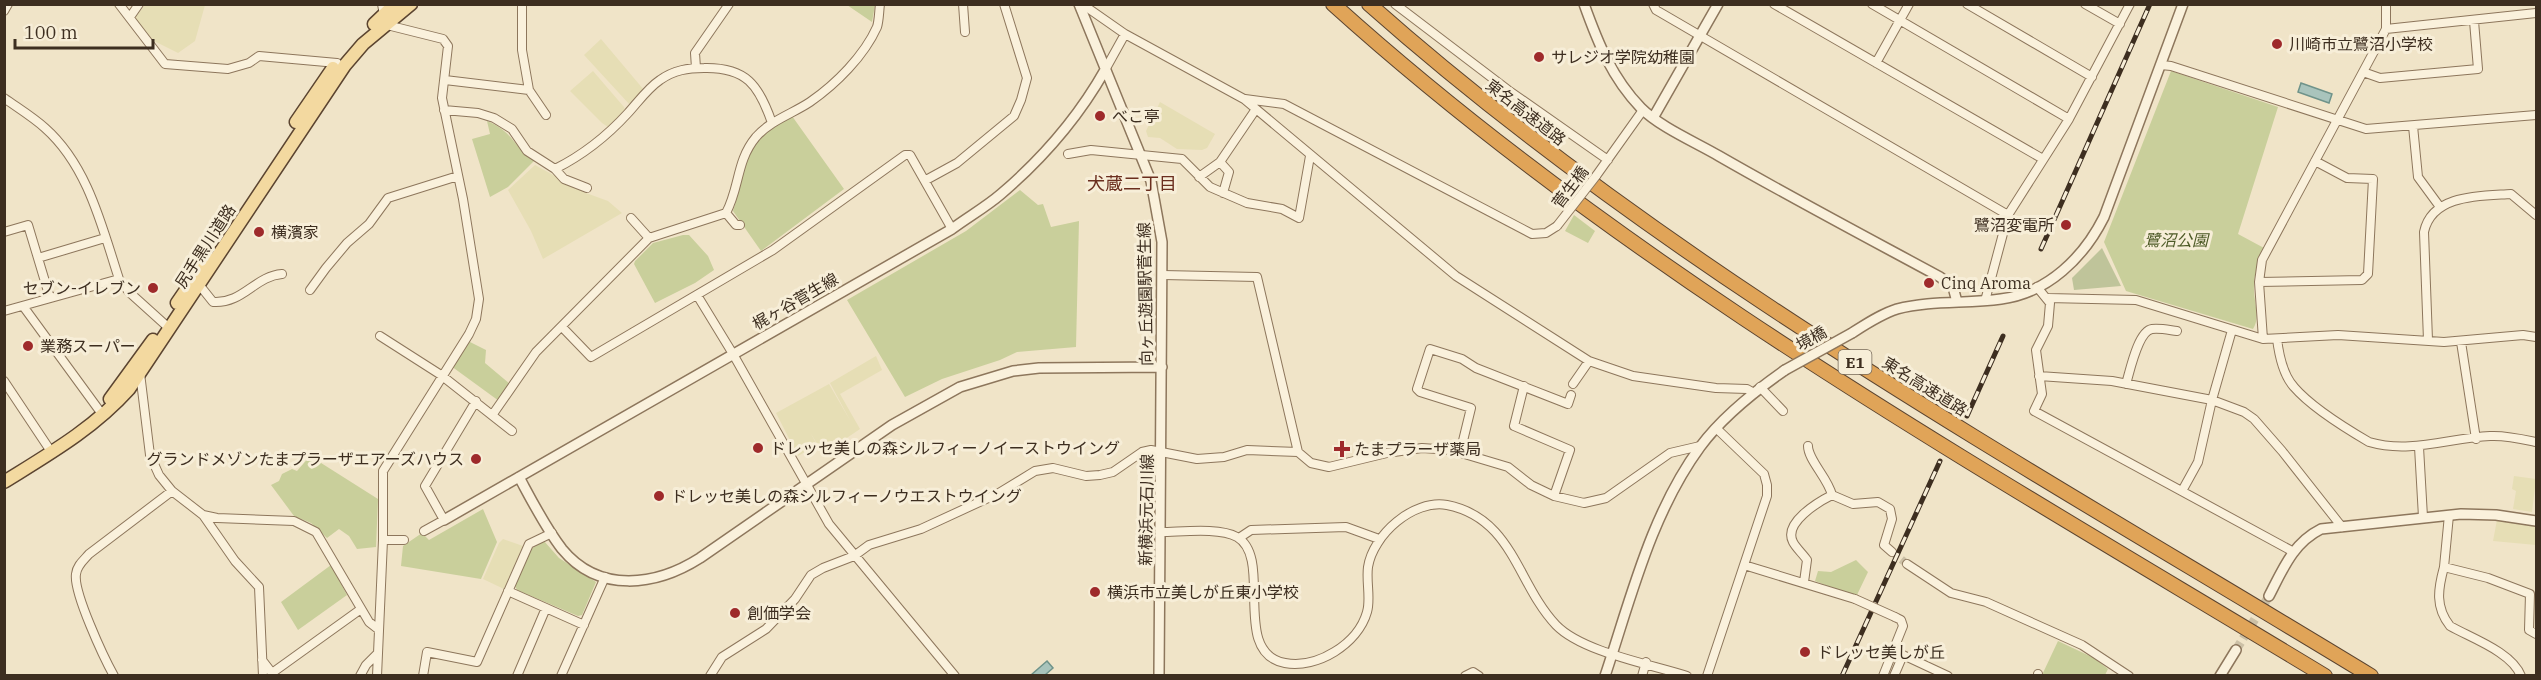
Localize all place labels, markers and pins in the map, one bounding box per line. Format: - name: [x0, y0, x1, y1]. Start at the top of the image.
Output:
- place label: 川崎市立鷺沼小学校: [2289, 34, 2433, 54]
- marker: 川崎市立鷺沼小学校: [2270, 37, 2284, 51]
- place label: サレジオ学院幼稚園: [1551, 47, 1695, 67]
- marker: サレジオ学院幼稚園: [1532, 50, 1546, 64]
- place label: べこ亭: [1112, 106, 1160, 126]
- marker: べこ亭: [1093, 109, 1107, 123]
- place label: 鷺沼変電所: [1974, 215, 2054, 235]
- marker: 鷺沼変電所: [2059, 218, 2073, 232]
- place label: 横濱家: [271, 222, 319, 242]
- marker: 横濱家: [252, 225, 266, 239]
- place label: Cinq Aroma: [1941, 273, 2031, 293]
- marker: Cinq Aroma: [1922, 276, 1936, 290]
- place label: セブン-イレブン: [23, 278, 141, 298]
- marker: セブン-イレブン: [146, 281, 160, 295]
- place label: 業務スーパー: [40, 336, 136, 356]
- marker: 業務スーパー: [21, 339, 35, 353]
- place label: ドレッセ美しの森シルフィーノイーストウイング: [770, 438, 1120, 458]
- place label: たまプラーザ薬局: [1354, 439, 1481, 459]
- marker: ドレッセ美しの森シルフィーノイーストウイング: [751, 441, 765, 455]
- marker: たまプラーザ薬局: [1335, 442, 1349, 456]
- place label: グランドメゾンたまプラーザエアーズハウス: [147, 449, 464, 469]
- marker: グランドメゾンたまプラーザエアーズハウス: [469, 452, 483, 466]
- place label: ドレッセ美しの森シルフィーノウエストウイング: [671, 486, 1022, 506]
- marker: ドレッセ美しの森シルフィーノウエストウイング: [652, 489, 666, 503]
- place label: 横浜市立美しが丘東小学校: [1107, 582, 1299, 602]
- marker: 横浜市立美しが丘東小学校: [1088, 585, 1102, 599]
- place label: 創価学会: [747, 603, 811, 623]
- marker: 創価学会: [728, 606, 742, 620]
- place label: ドレッセ美しが丘: [1817, 642, 1945, 662]
- marker: ドレッセ美しが丘: [1798, 645, 1812, 659]

